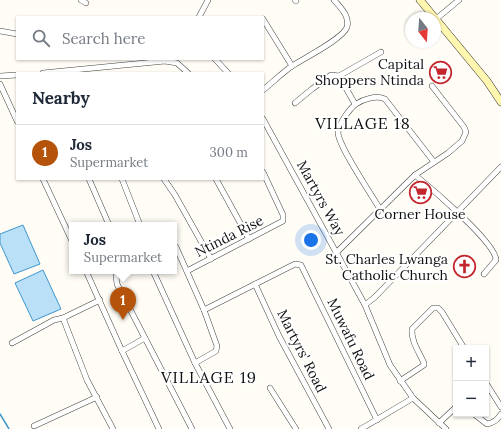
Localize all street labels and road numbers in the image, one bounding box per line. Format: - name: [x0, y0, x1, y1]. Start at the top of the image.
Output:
- street label: Martyrs Way: [293, 157, 349, 239]
- street label: Ntinda Rise: [192, 211, 267, 261]
- street label: Muwafu Road: [323, 295, 379, 383]
- street label: Martyrs' Road: [273, 307, 331, 395]

